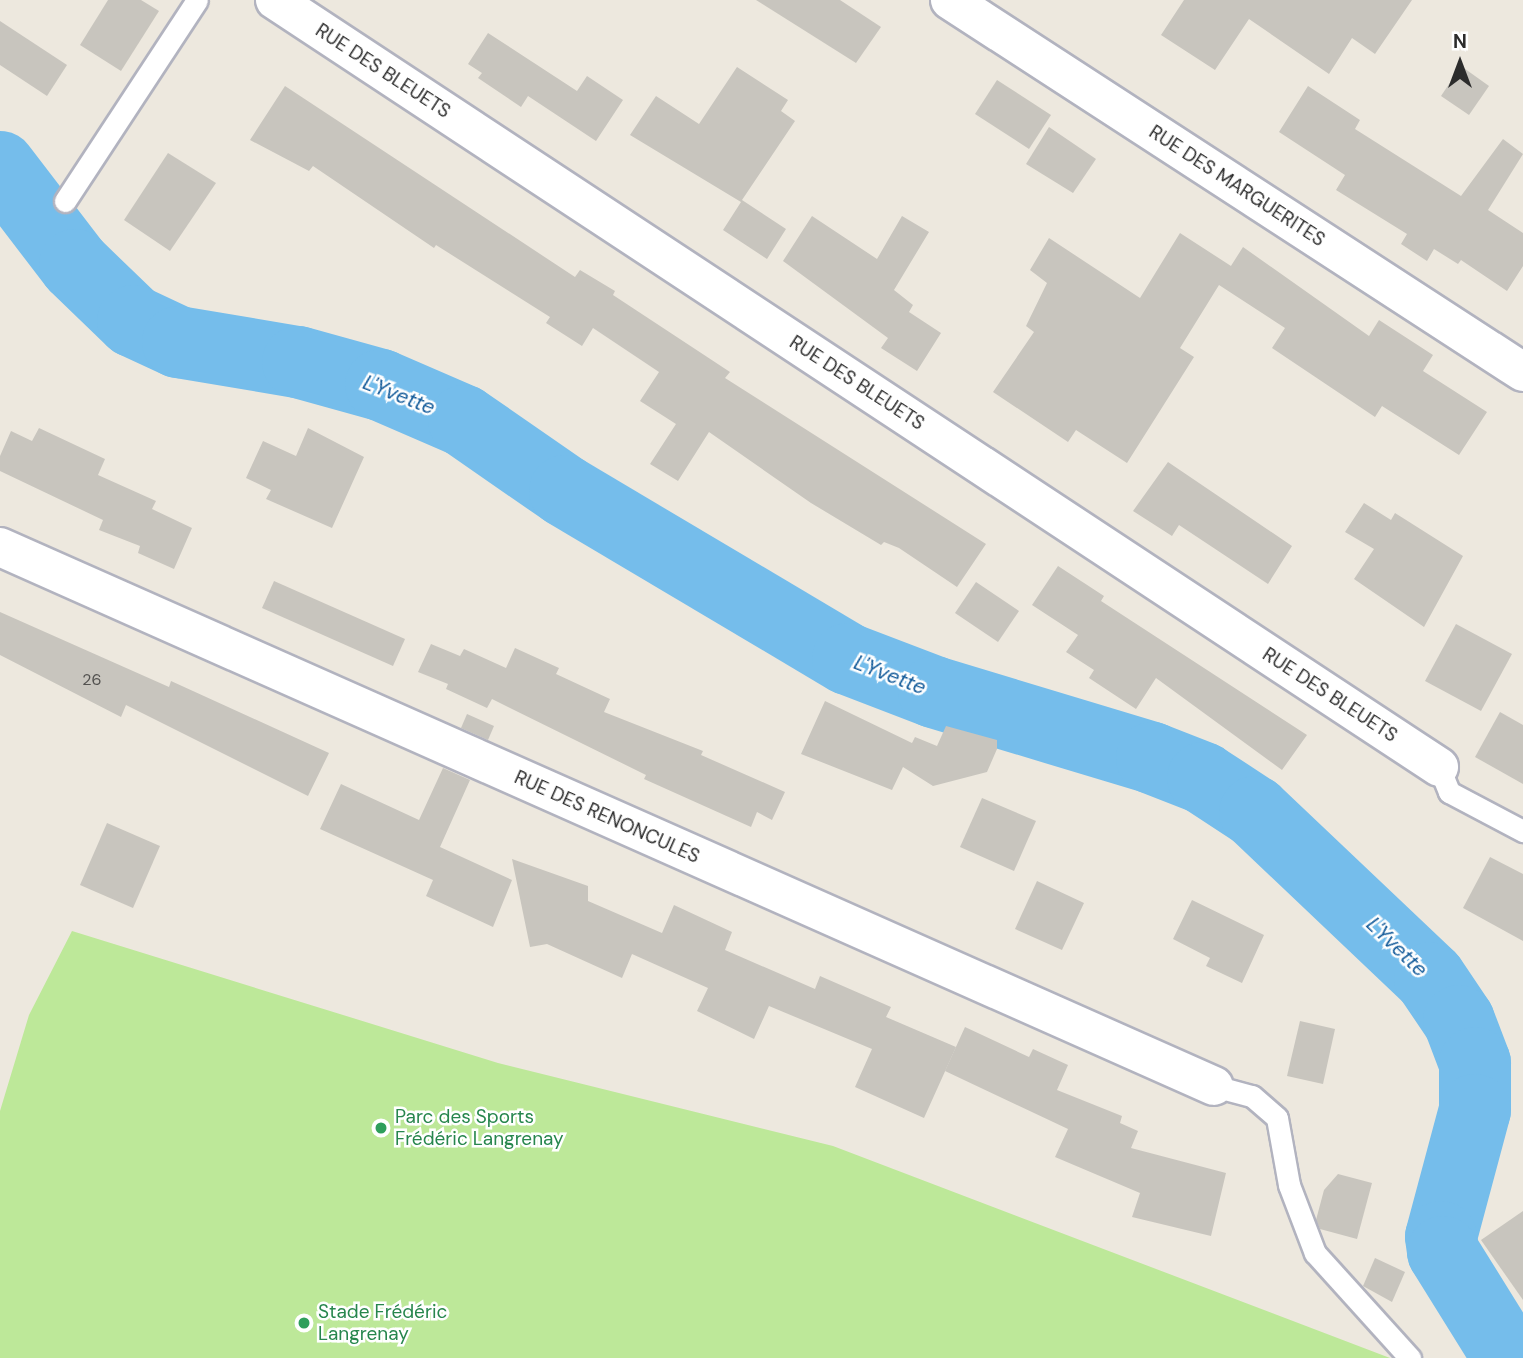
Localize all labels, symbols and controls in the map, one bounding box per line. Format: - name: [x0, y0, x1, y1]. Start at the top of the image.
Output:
- street label: RUE DES BLEUETS: [311, 19, 455, 123]
- north arrow: [1425, 28, 1495, 98]
- text: N: [1453, 29, 1467, 54]
- street label: RUE DES MARGUERITES: [1145, 121, 1329, 251]
- street label: RUE DES BLEUETS: [785, 331, 929, 435]
- water label: L'Yvette: [359, 370, 439, 420]
- street label: RUE DES BLEUETS: [1258, 643, 1402, 747]
- water label: L'Yvette: [850, 650, 930, 700]
- house number: 26: [82, 670, 102, 690]
- street label: RUE DES RENONCULES: [511, 766, 703, 868]
- water label: L'Yvette: [1361, 912, 1433, 982]
- place label: Parc des Sports Frédéric Langrenay: [395, 1106, 564, 1150]
- marker: Parc des Sports Frédéric Langrenay: [373, 1120, 389, 1136]
- place label: Stade Frédéric Langrenay: [318, 1301, 447, 1345]
- marker: Stade Frédéric Langrenay: [296, 1315, 312, 1331]

